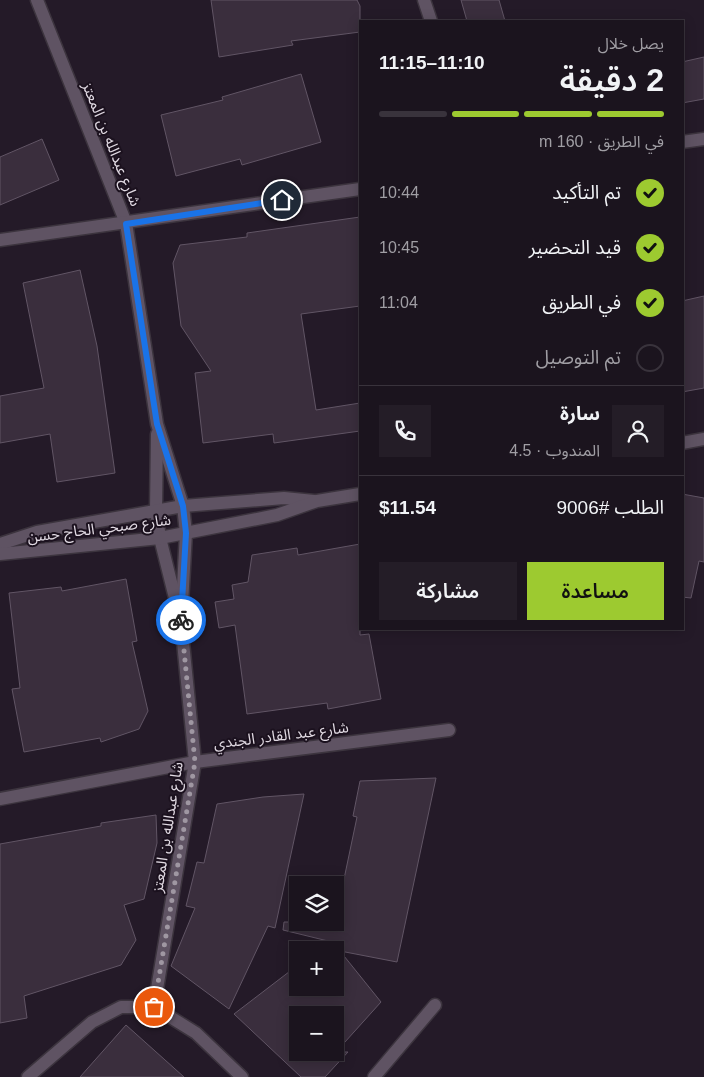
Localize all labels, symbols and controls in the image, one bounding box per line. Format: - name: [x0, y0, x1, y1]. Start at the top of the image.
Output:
- text: يصل خلال: [598, 35, 664, 52]
- text: 11:10–11:15: [379, 52, 485, 73]
- text: 2 دقيقة: [560, 62, 664, 98]
- street label: شارع عبدالله بن المعتز: [75, 79, 145, 210]
- text: في الطريق · 160 m: [539, 133, 664, 150]
- pin: [261, 179, 303, 221]
- icon: check: [636, 179, 664, 207]
- text: تم التأكيد: [552, 182, 621, 203]
- text: 10:44: [379, 184, 419, 201]
- icon: home: [268, 186, 296, 214]
- icon: check: [636, 234, 664, 262]
- text: قيد التحضير: [529, 237, 621, 258]
- text: 10:45: [379, 239, 419, 256]
- icon: check: [636, 289, 664, 317]
- text: في الطريق: [542, 292, 621, 313]
- text: 11:04: [379, 294, 418, 311]
- text: تم التوصيل: [536, 347, 621, 368]
- text: سارة: [560, 403, 600, 424]
- button: phone: [379, 405, 431, 457]
- button: person: [612, 405, 664, 457]
- text: المندوب · 4.5: [509, 442, 600, 459]
- text: $11.54: [379, 497, 436, 518]
- text: الطلب #9006: [556, 497, 664, 518]
- street label: شارع صبحي الحاج حسن: [26, 511, 172, 549]
- button: مشاركة: [379, 562, 517, 620]
- button: مساعدة: [527, 562, 664, 620]
- courier: [156, 595, 206, 645]
- icon: bike: [167, 606, 195, 634]
- street label: شارع عبد القادر الجندي: [213, 718, 350, 756]
- street label: شارع عبدالله بن المعتز: [148, 760, 190, 895]
- map controls: [289, 876, 344, 1061]
- button: layers: [289, 876, 344, 931]
- button: +: [289, 941, 344, 996]
- pin: [133, 986, 175, 1028]
- icon: bag: [140, 993, 168, 1021]
- button: −: [289, 1006, 344, 1061]

